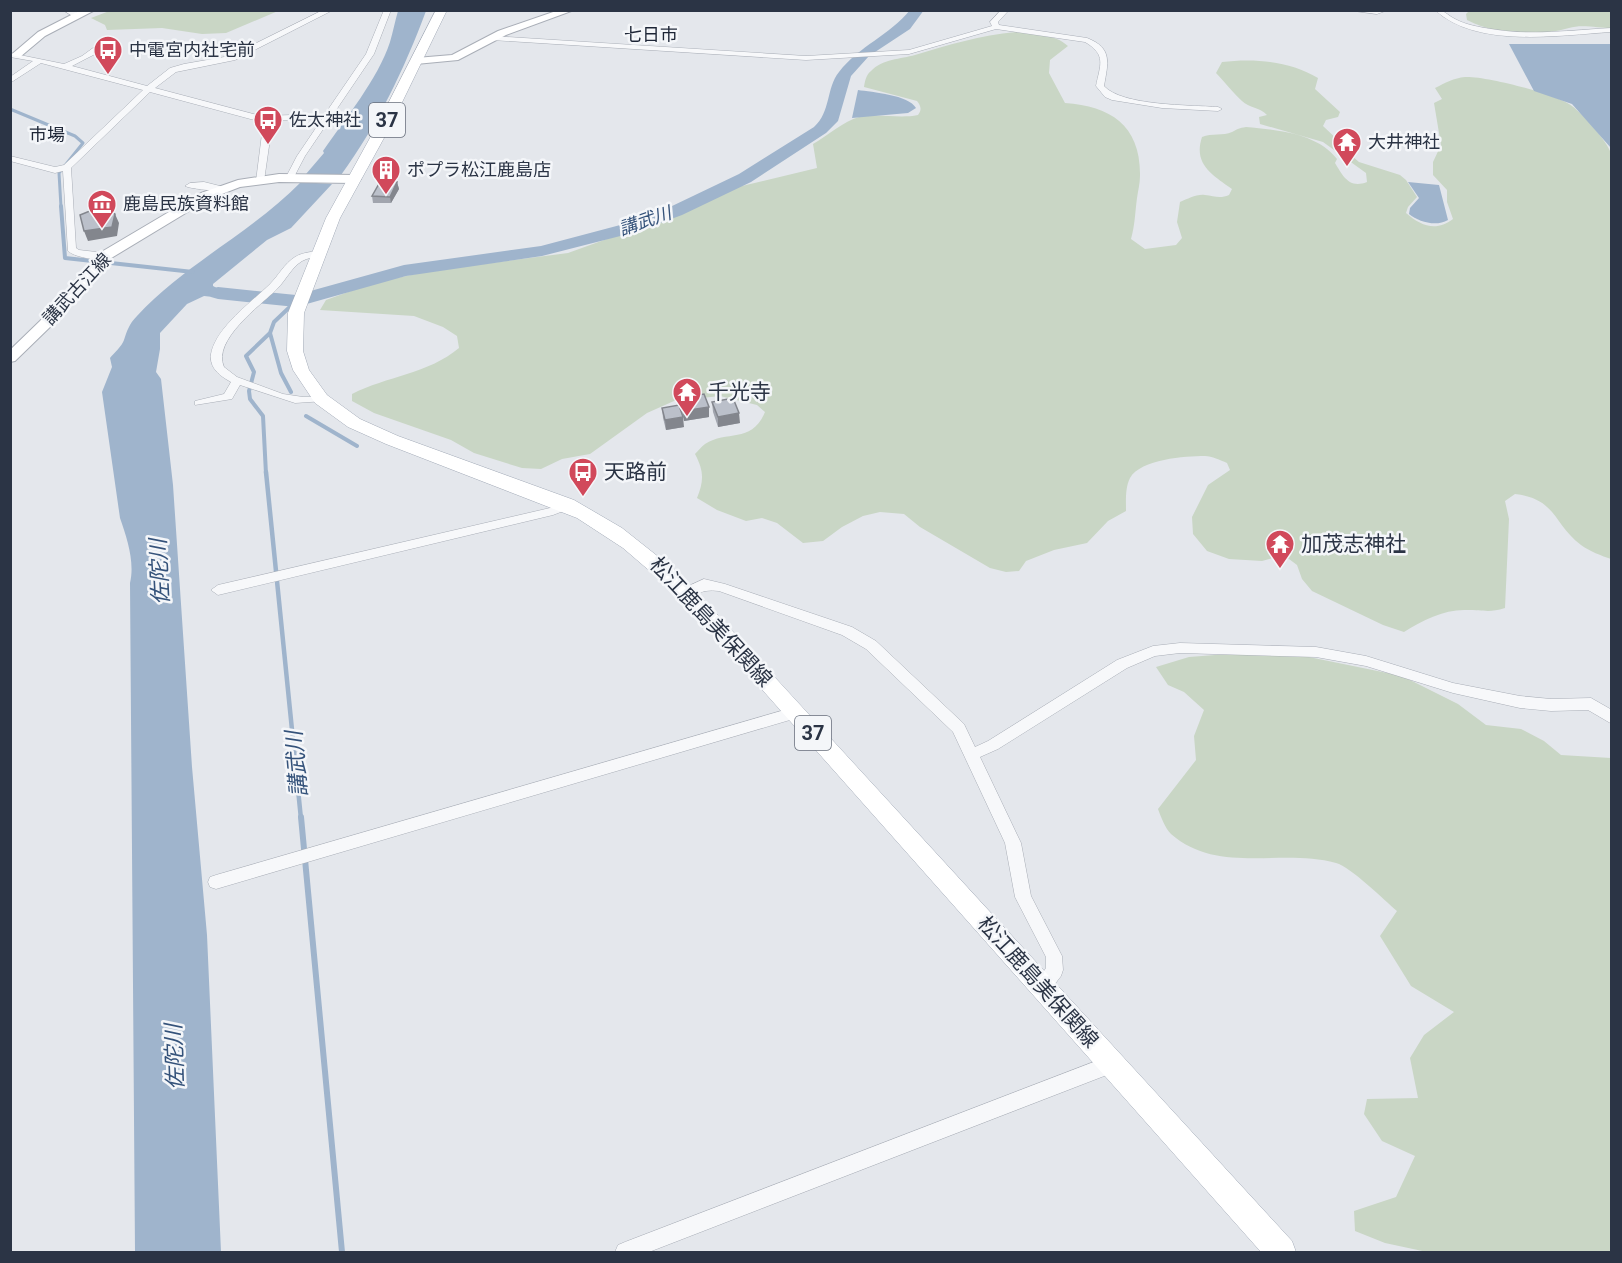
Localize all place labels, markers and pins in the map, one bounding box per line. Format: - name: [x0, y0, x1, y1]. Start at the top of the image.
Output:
- bus stop icon: 中電宮内社宅前: [92, 34, 124, 76]
- place label: 中電宮内社宅前: [129, 39, 255, 60]
- bus stop icon: 佐太神社: [252, 104, 284, 146]
- place label: 佐太神社: [289, 109, 361, 130]
- temple icon: 大井神社: [1331, 126, 1363, 168]
- place label: 大井神社: [1368, 131, 1440, 152]
- building icon: ポプラ松江鹿島店: [370, 154, 402, 196]
- place label: ポプラ松江鹿島店: [407, 159, 551, 180]
- museum icon: 鹿島民族資料館: [86, 188, 118, 230]
- place label: 鹿島民族資料館: [123, 193, 249, 214]
- temple icon: 千光寺: [671, 376, 703, 418]
- place label: 千光寺: [708, 380, 771, 404]
- bus stop icon: 天路前: [567, 456, 599, 498]
- place label: 天路前: [604, 460, 667, 484]
- temple icon: 加茂志神社: [1264, 528, 1296, 570]
- place label: 加茂志神社: [1301, 532, 1406, 556]

